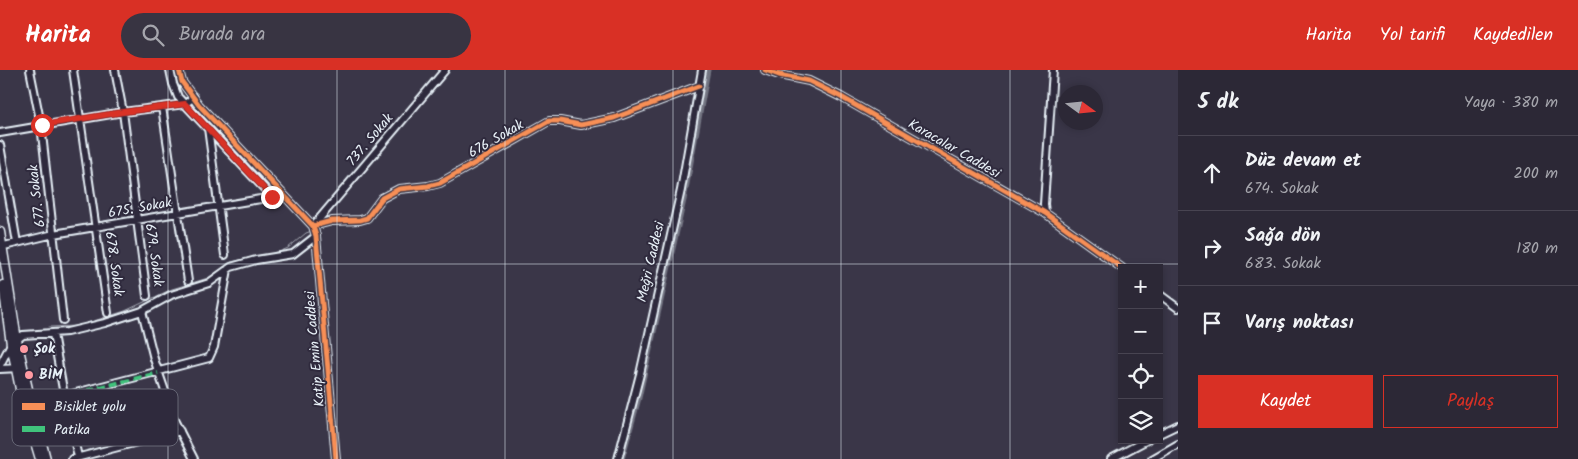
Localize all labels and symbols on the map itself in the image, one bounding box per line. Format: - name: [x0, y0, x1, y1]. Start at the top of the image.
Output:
- north arrow: [1058, 85, 1103, 130]
- street label: 737. Sokak: [341, 108, 399, 171]
- route start: [31, 114, 54, 137]
- street label: 676 Sokak: [464, 114, 528, 164]
- street label: Karacalar Caddesi: [904, 114, 1005, 185]
- street label: 677. Sokak: [22, 163, 52, 229]
- route end: [261, 186, 284, 209]
- street label: 675. Sokak: [106, 192, 174, 224]
- street label: Meğri Caddesi: [631, 219, 671, 304]
- street label: 679. Sokak: [139, 222, 169, 288]
- street label: 678. Sokak: [99, 230, 129, 298]
- street label: Katip Emin Caddesi: [299, 290, 331, 408]
- place label: Şok: [34, 338, 56, 360]
- marker: Şok: [18, 343, 30, 355]
- place label: BİM: [39, 364, 63, 386]
- marker: BİM: [23, 369, 35, 381]
- legend: [12, 389, 178, 446]
- text: Bisiklet yolu: [54, 396, 126, 418]
- text: Patika: [54, 419, 90, 441]

